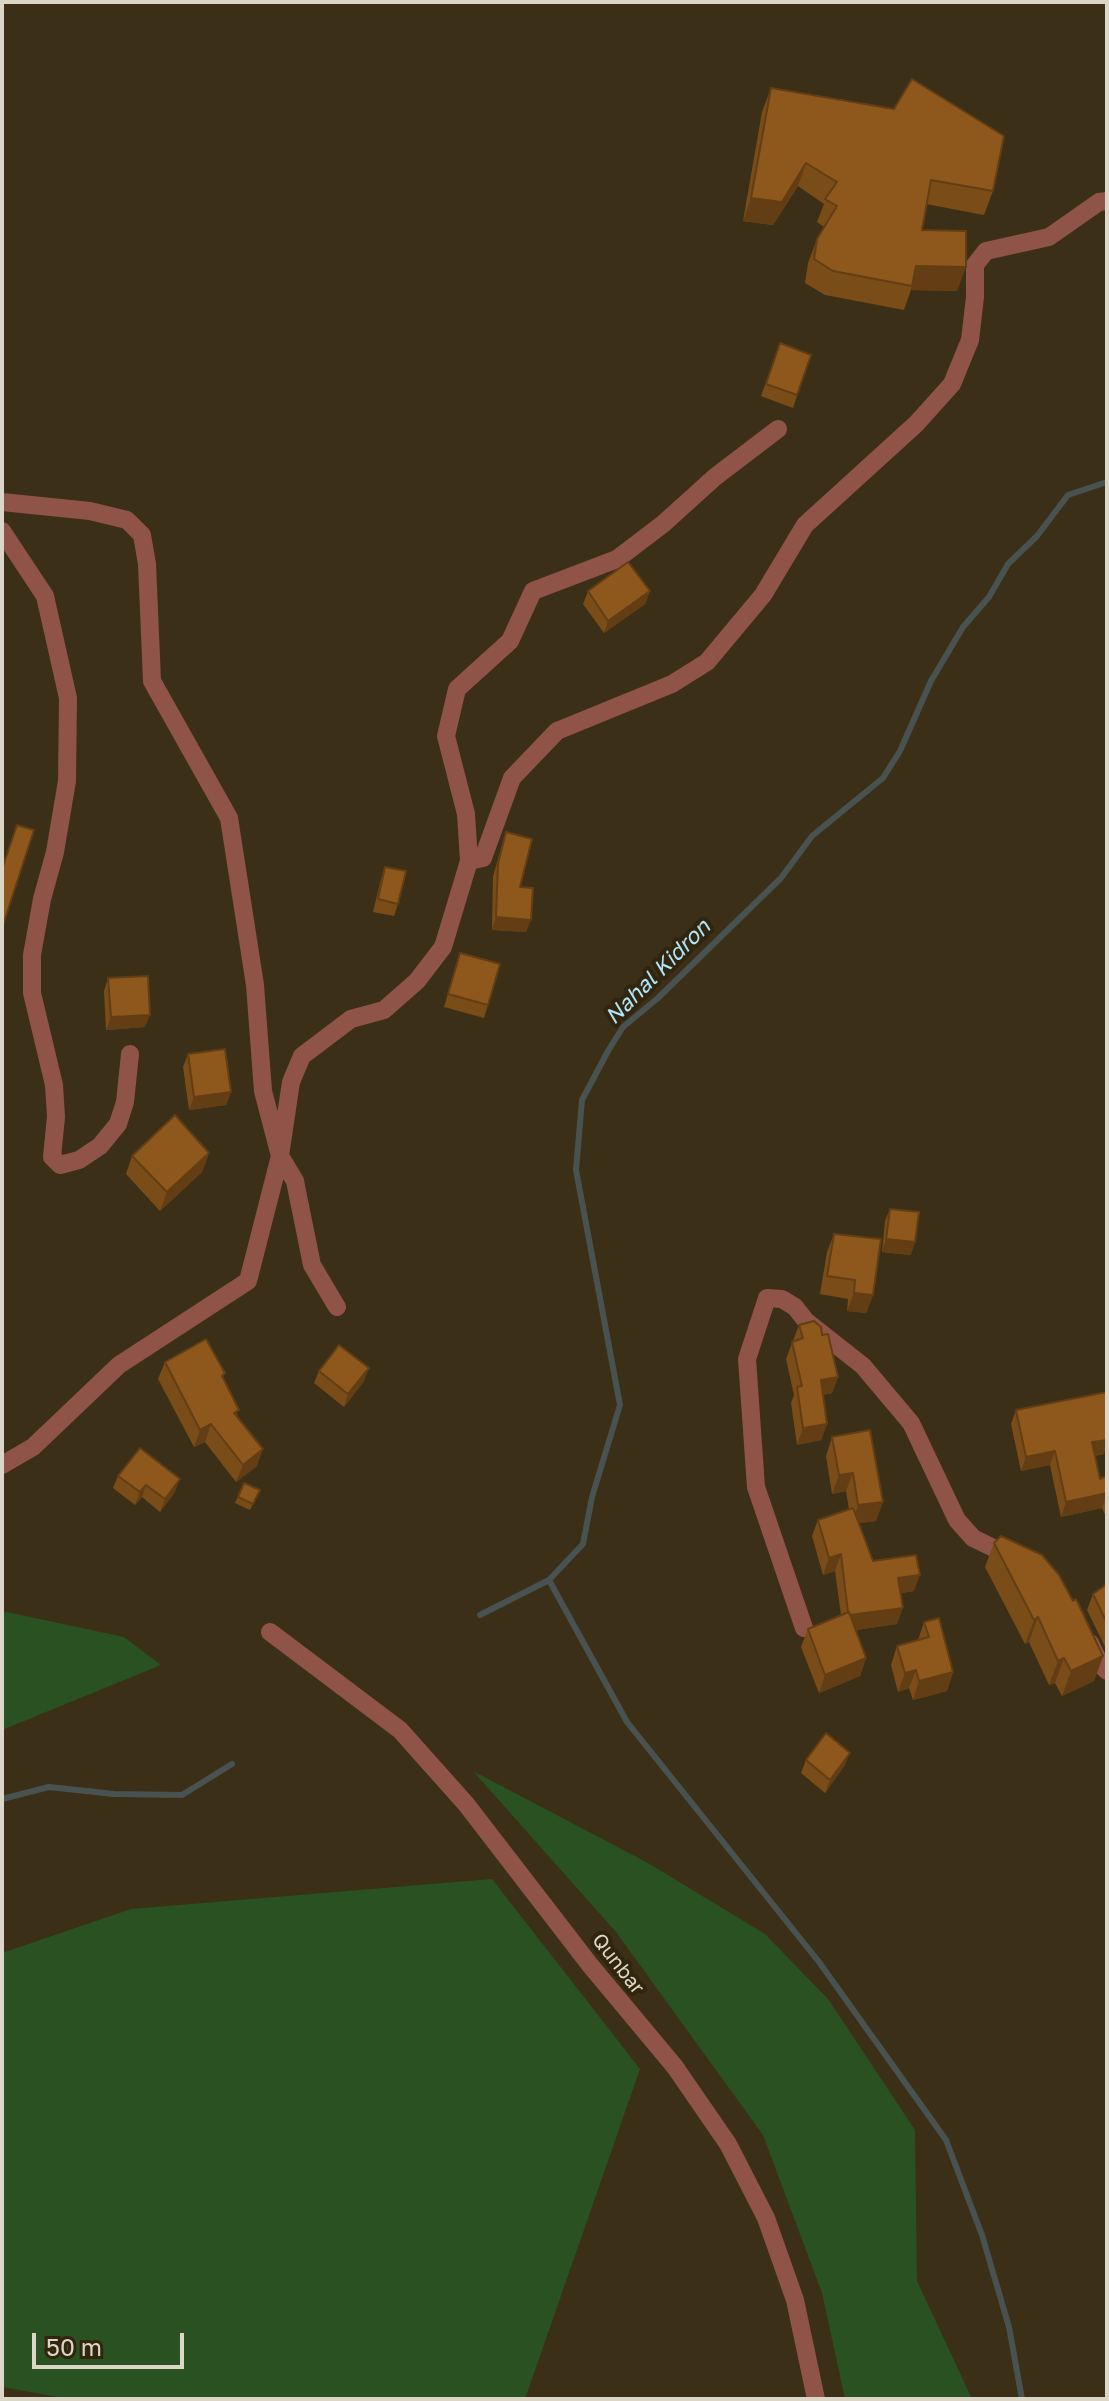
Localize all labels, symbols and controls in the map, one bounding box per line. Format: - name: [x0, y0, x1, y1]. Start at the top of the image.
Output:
- water label: Nahal Kidron: [600, 914, 716, 1030]
- street label: Qunbar: [587, 1929, 649, 1999]
- scale bar: [36, 2317, 188, 2367]
- text: 50 m: [46, 2332, 102, 2361]

